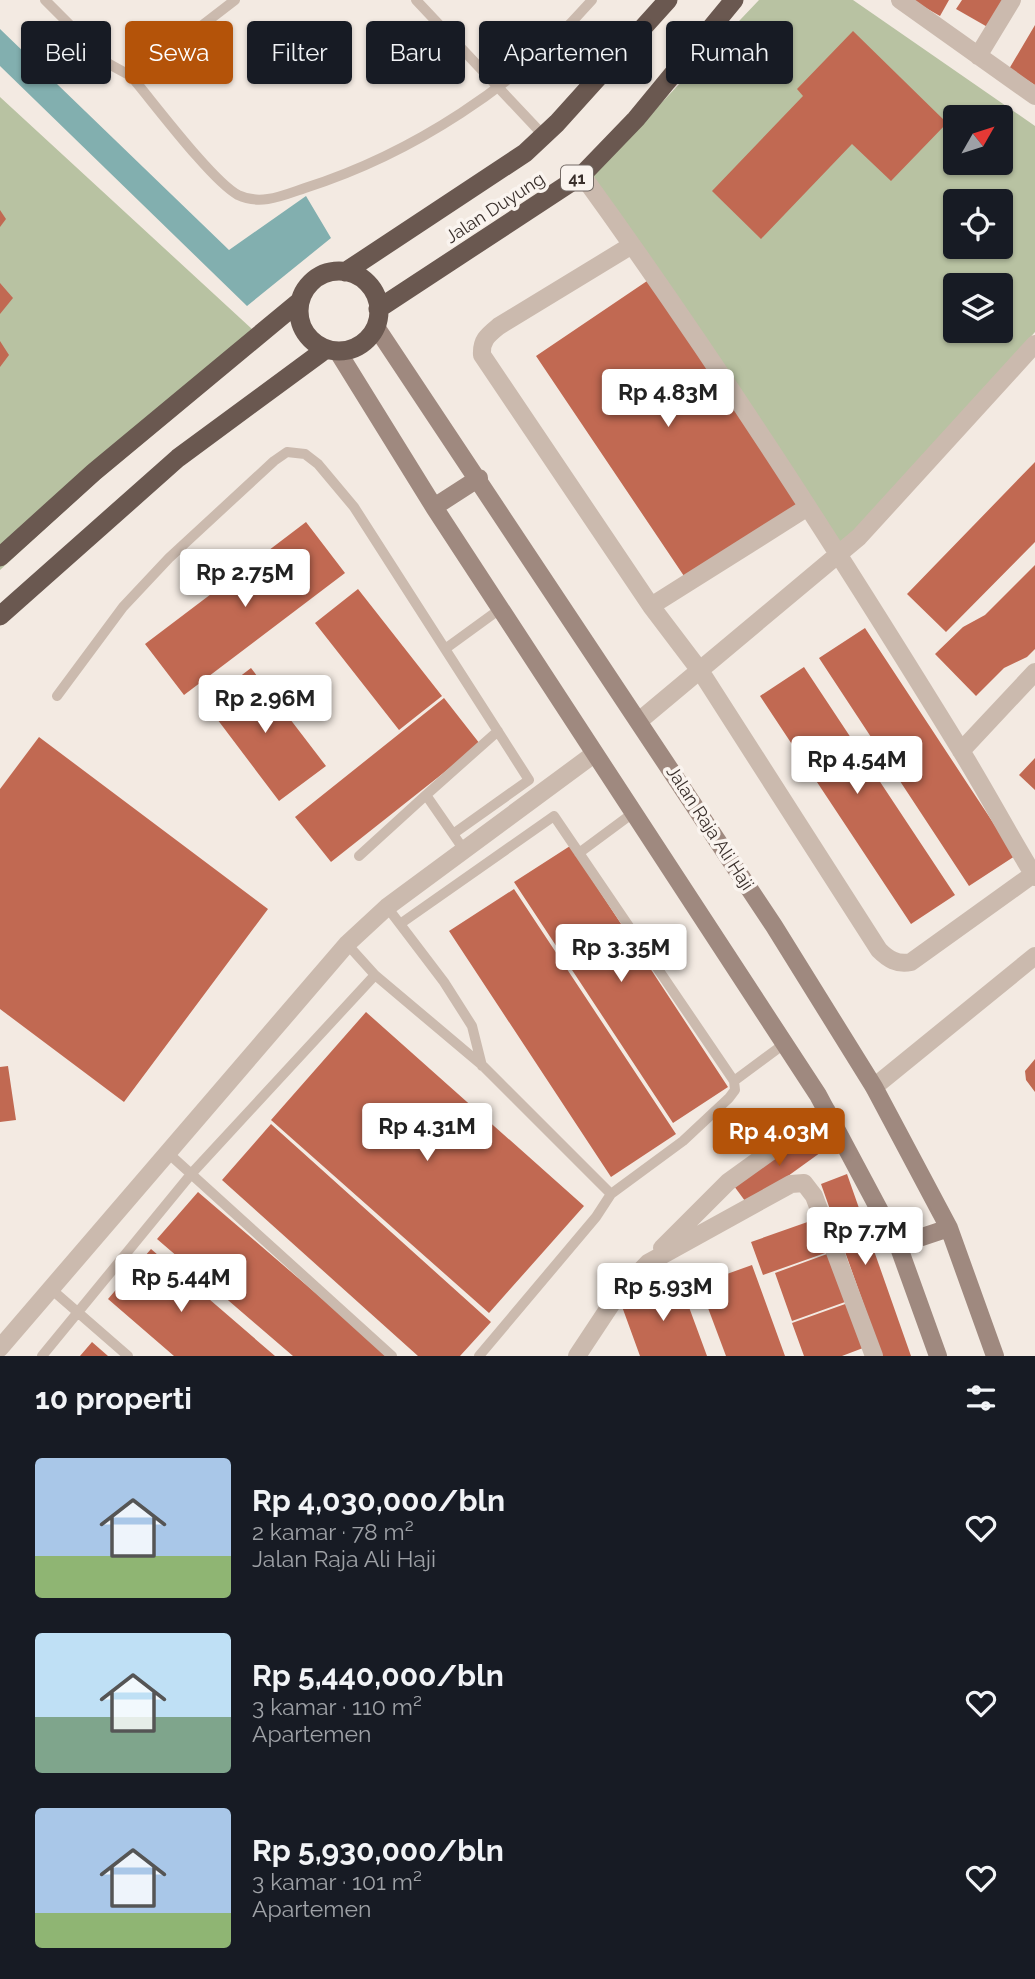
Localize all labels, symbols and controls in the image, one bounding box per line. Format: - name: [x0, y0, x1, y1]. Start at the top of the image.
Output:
- chip: Beli: [21, 21, 111, 84]
- chip: Sewa: [125, 21, 233, 84]
- chip: Filter: [247, 21, 352, 84]
- chip: Baru: [366, 21, 465, 84]
- chip: Apartemen: [479, 21, 652, 84]
- chip: Rumah: [666, 21, 793, 84]
- north arrow: [943, 105, 1013, 175]
- map controls: [943, 105, 1013, 343]
- road number: 41: [561, 166, 593, 190]
- street label: Jalan Duyung: [441, 168, 548, 247]
- button: locate: [943, 189, 1013, 259]
- button: layers: [943, 273, 1013, 343]
- pin: Rp 4.83M: [596, 370, 740, 429]
- text: Rp 4.83M: [618, 378, 718, 405]
- pin: Rp 2.75M: [173, 550, 317, 609]
- text: Rp 2.75M: [196, 558, 294, 585]
- pin: Rp 2.96M: [193, 676, 337, 735]
- text: Rp 2.96M: [215, 684, 315, 711]
- pin: Rp 4.54M: [785, 736, 929, 796]
- text: Rp 4.54M: [807, 745, 907, 772]
- street label: Jalan Raja Ali Haji: [662, 762, 758, 894]
- pin: Rp 3.35M: [549, 925, 693, 984]
- text: Rp 3.35M: [572, 933, 670, 960]
- pin: Rp 4.31M: [355, 1104, 499, 1163]
- pin: Rp 4.03M: [707, 1108, 851, 1168]
- text: Rp 4.31M: [378, 1112, 476, 1139]
- text: Rp 4.03M: [729, 1117, 829, 1144]
- pin: Rp 7.7M: [800, 1208, 930, 1267]
- text: Rp 7.7M: [823, 1216, 907, 1243]
- pin: Rp 5.44M: [109, 1254, 253, 1314]
- text: Rp 5.44M: [131, 1263, 231, 1290]
- pin: Rp 5.93M: [591, 1264, 735, 1323]
- text: Rp 5.93M: [613, 1272, 713, 1299]
- icon: filters: [962, 1379, 1000, 1417]
- text: 10 properti: [35, 1381, 192, 1416]
- text: Rp 4,030,000/bln: [252, 1483, 505, 1518]
- icon: home: [91, 1486, 175, 1570]
- icon: heart: [962, 1509, 1000, 1547]
- text: 2 kamar · 78 m²: [252, 1518, 414, 1545]
- text: Jalan Raja Ali Haji: [252, 1545, 436, 1572]
- text: Rp 5,440,000/bln: [252, 1658, 504, 1693]
- icon: home: [91, 1661, 175, 1745]
- icon: heart: [962, 1684, 1000, 1722]
- text: 3 kamar · 110 m²: [252, 1693, 422, 1720]
- text: Apartemen: [252, 1720, 371, 1747]
- text: Rp 5,930,000/bln: [252, 1833, 504, 1868]
- icon: home: [91, 1836, 175, 1920]
- icon: heart: [962, 1859, 1000, 1897]
- text: 3 kamar · 101 m²: [252, 1868, 422, 1895]
- text: Apartemen: [252, 1895, 371, 1922]

